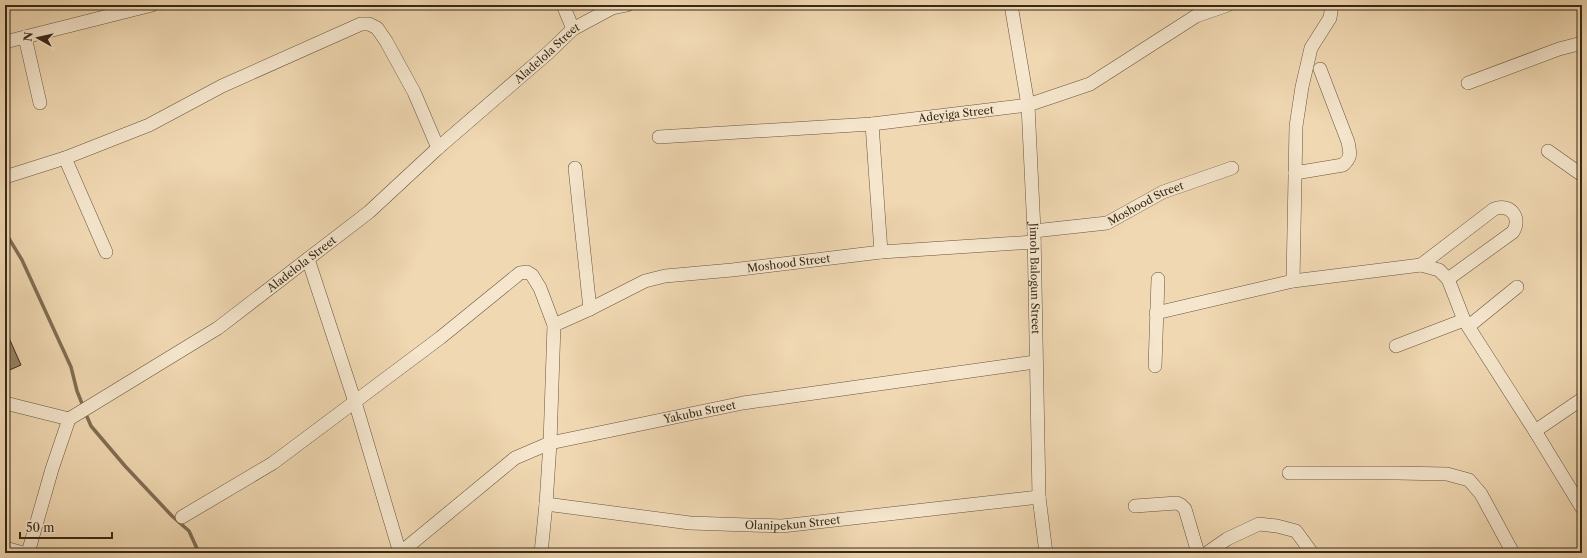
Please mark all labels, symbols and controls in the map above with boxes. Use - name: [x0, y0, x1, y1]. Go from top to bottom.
- north arrow: [18, 18, 58, 58]
- street label: Aladelola Street: [511, 20, 582, 87]
- text: N: [21, 30, 36, 42]
- street label: Adeyiga Street: [917, 102, 995, 125]
- street label: Moshood Street: [1105, 178, 1186, 228]
- street label: Jimoh Balogun Street: [1027, 220, 1043, 334]
- street label: Aladelola Street: [263, 233, 339, 295]
- street label: Moshood Street: [746, 251, 831, 275]
- street label: Yakubu Street: [661, 398, 737, 426]
- street label: Olanipekun Street: [745, 512, 841, 533]
- scale bar: [20, 514, 112, 540]
- text: 50 m: [26, 520, 55, 535]

